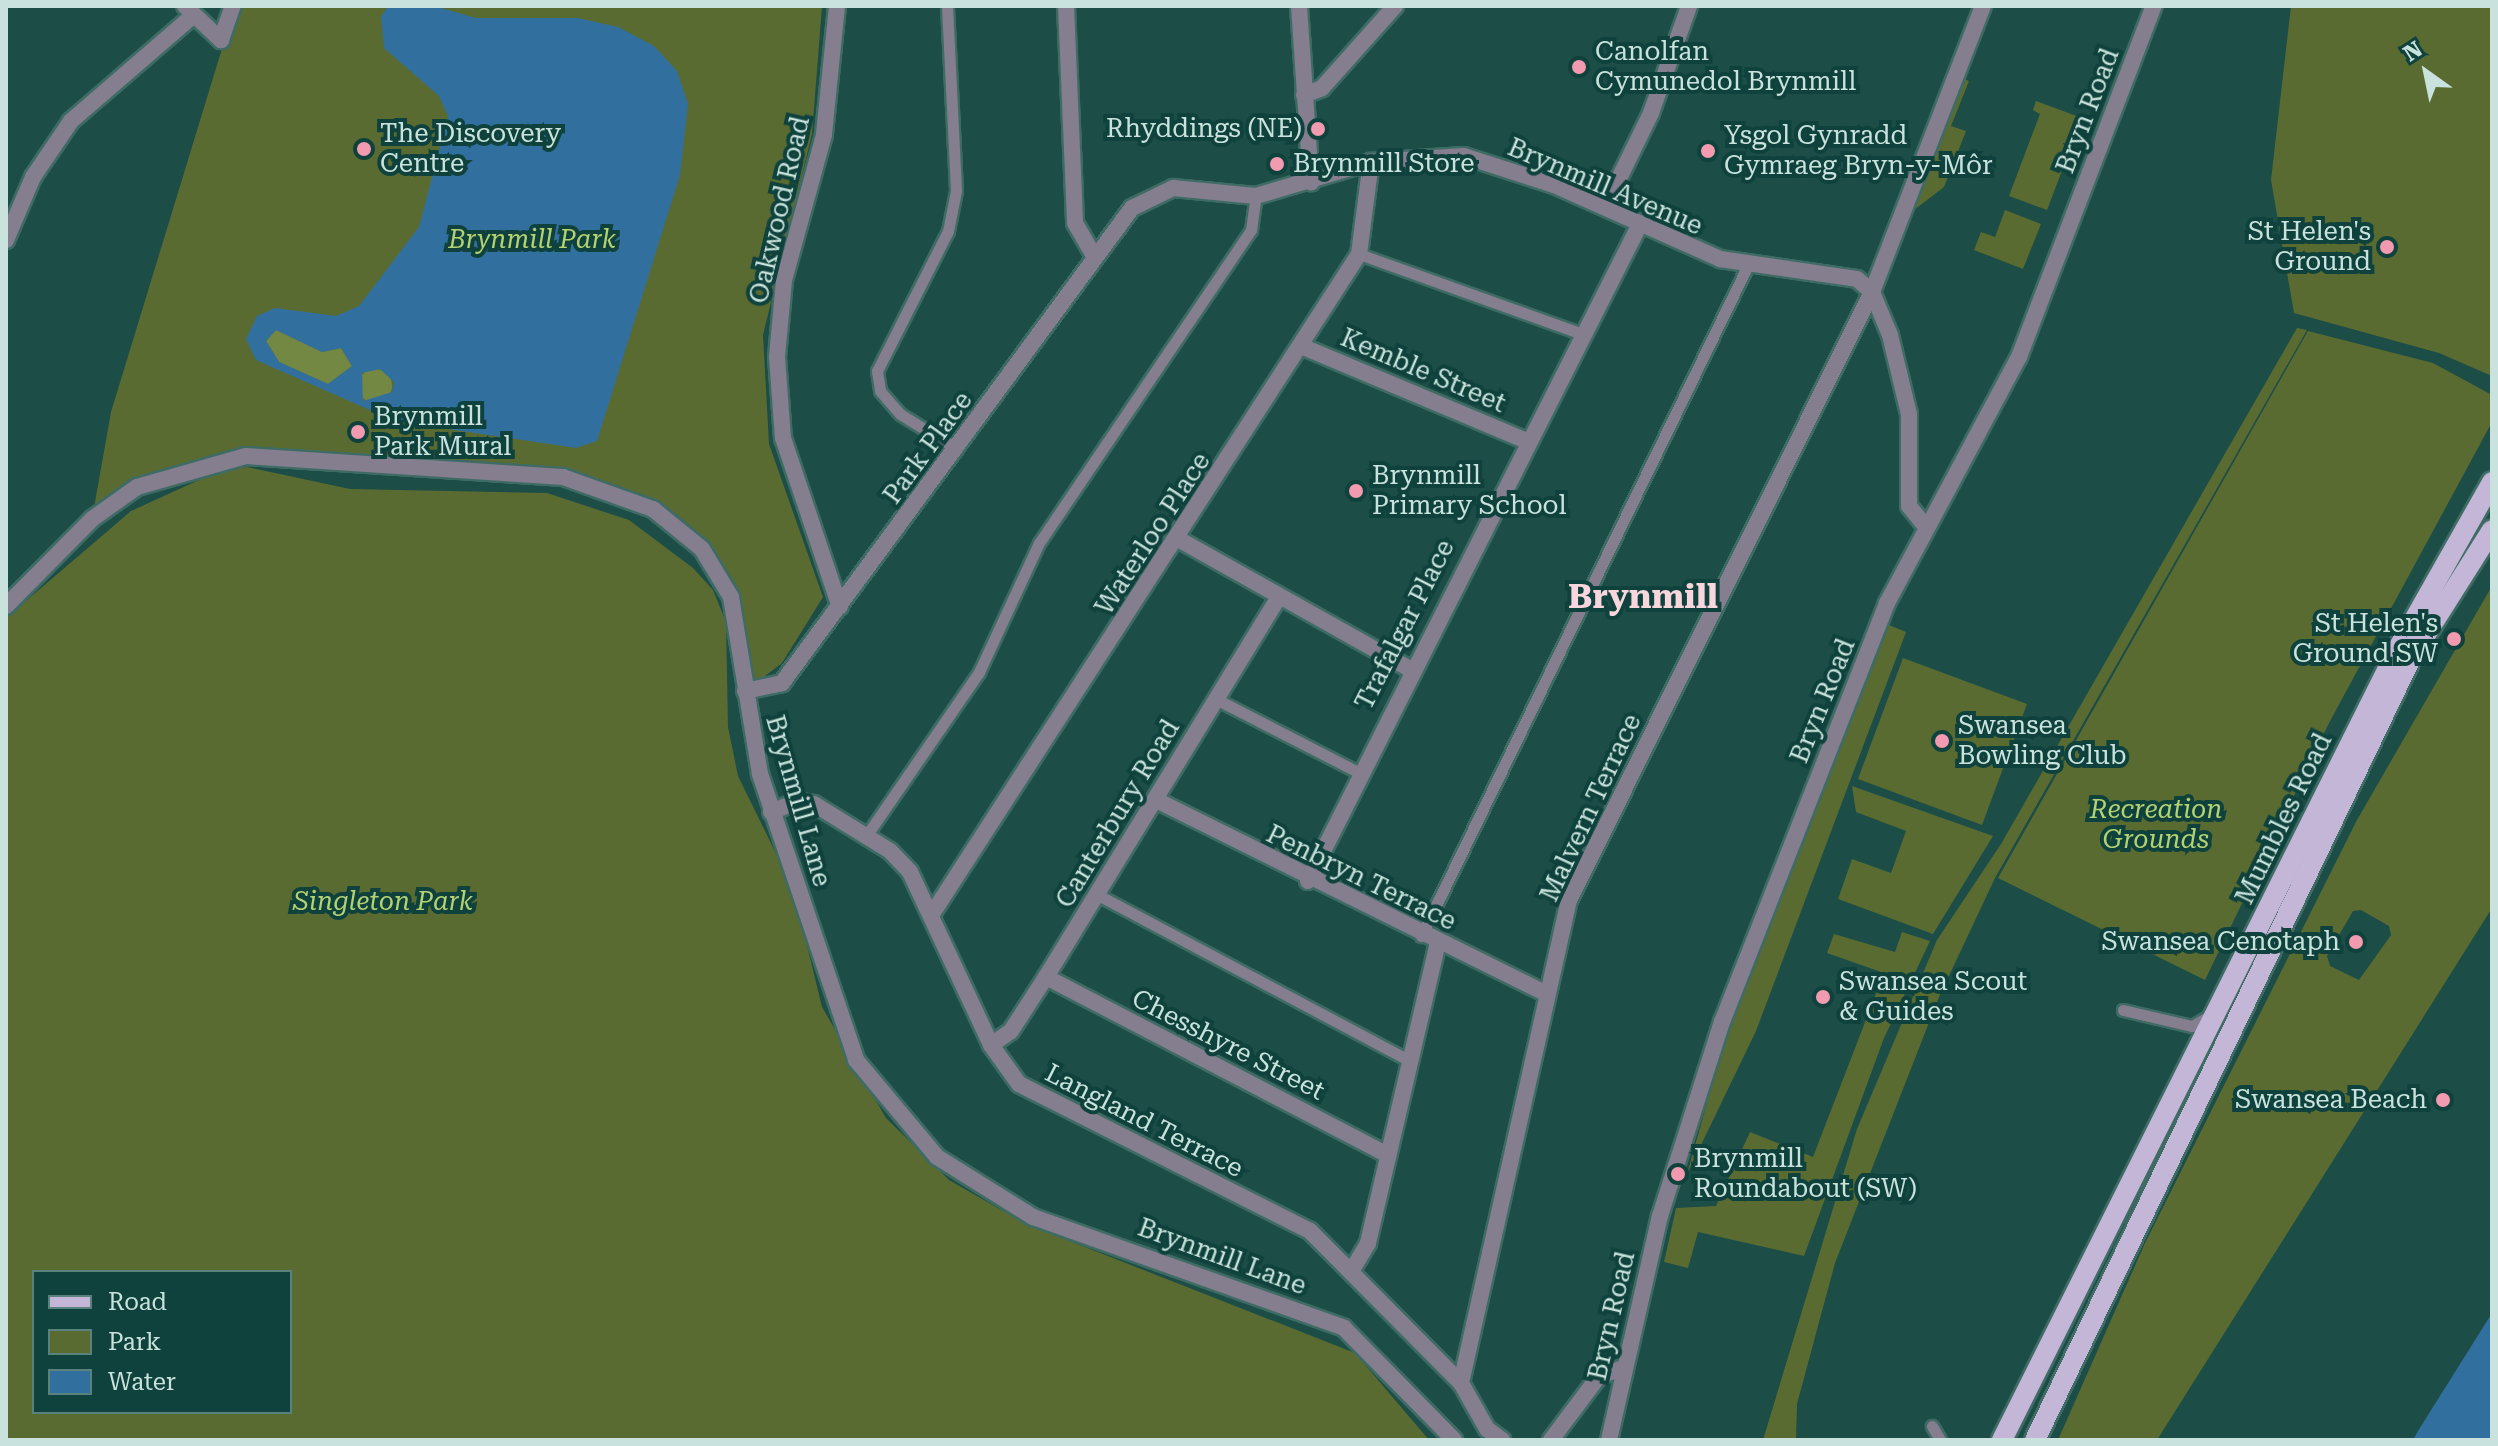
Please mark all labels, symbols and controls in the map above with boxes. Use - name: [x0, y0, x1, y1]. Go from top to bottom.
- north arrow: [2386, 32, 2466, 112]
- place label: Canolfan Cymunedol Brynmill: [1595, 36, 1856, 98]
- text: N: [2399, 36, 2427, 67]
- street label: Bryn Road: [2050, 44, 2126, 178]
- marker: Canolfan Cymunedol Brynmill: [1570, 58, 1588, 76]
- street label: Oakwood Road: [743, 113, 817, 307]
- place label: Rhyddings (NE): [1106, 113, 1302, 145]
- place label: The Discovery Centre: [380, 118, 561, 180]
- marker: Rhyddings (NE): [1309, 120, 1327, 138]
- place label: Ysgol Gynradd Gymraeg Bryn-y-Môr: [1724, 120, 1993, 182]
- street label: Brynmill Avenue: [1503, 132, 1707, 242]
- marker: The Discovery Centre: [355, 140, 373, 158]
- marker: Ysgol Gynradd Gymraeg Bryn-y-Môr: [1699, 142, 1717, 160]
- place label: Brynmill Store: [1293, 148, 1475, 180]
- marker: Brynmill Store: [1268, 155, 1286, 173]
- place label: St Helen's Ground: [2248, 216, 2371, 278]
- park label: Brynmill Park: [448, 224, 616, 256]
- marker: St Helen's Ground: [2378, 238, 2396, 256]
- street label: Kemble Street: [1336, 322, 1510, 420]
- street label: Park Place: [877, 386, 979, 510]
- place label: Brynmill Park Mural: [374, 401, 511, 462]
- marker: Brynmill Park Mural: [349, 423, 367, 441]
- street label: Waterloo Place: [1089, 447, 1217, 621]
- place label: Brynmill Primary School: [1372, 460, 1567, 522]
- marker: Brynmill Primary School: [1347, 482, 1365, 500]
- street label: Trafalgar Place: [1349, 535, 1461, 715]
- district label: Brynmill: [1568, 577, 1718, 617]
- place label: St Helen's Ground SW: [2293, 608, 2438, 670]
- marker: St Helen's Ground SW: [2445, 630, 2463, 648]
- street label: Bryn Road: [1784, 634, 1862, 768]
- street label: Malvern Terrace: [1534, 709, 1648, 907]
- place label: Swansea Bowling Club: [1958, 710, 2127, 772]
- street label: Brynmill Lane: [759, 712, 837, 890]
- street label: Canterbury Road: [1050, 714, 1186, 914]
- street label: Mumbles Road: [2229, 729, 2339, 909]
- marker: Swansea Bowling Club: [1933, 732, 1951, 750]
- park label: Recreation Grounds: [2090, 794, 2222, 856]
- street label: Penbryn Terrace: [1261, 819, 1461, 937]
- park label: Singleton Park: [293, 886, 473, 918]
- place label: Swansea Cenotaph: [2102, 926, 2340, 958]
- marker: Swansea Cenotaph: [2347, 933, 2365, 951]
- place label: Swansea Scout & Guides: [1839, 966, 2027, 1028]
- street label: Chesshyre Street: [1126, 983, 1330, 1107]
- marker: Swansea Scout & Guides: [1814, 988, 1832, 1006]
- street label: Langland Terrace: [1040, 1058, 1248, 1184]
- place label: Swansea Beach: [2235, 1084, 2427, 1116]
- marker: Swansea Beach: [2434, 1091, 2452, 1109]
- place label: Brynmill Roundabout (SW): [1694, 1143, 1917, 1204]
- marker: Brynmill Roundabout (SW): [1669, 1165, 1687, 1183]
- street label: Brynmill Lane: [1134, 1212, 1310, 1302]
- street label: Bryn Road: [1582, 1249, 1642, 1383]
- legend: [32, 1270, 292, 1414]
- text: Road: [108, 1288, 167, 1316]
- text: Park: [108, 1328, 161, 1356]
- text: Water: [108, 1368, 176, 1396]

